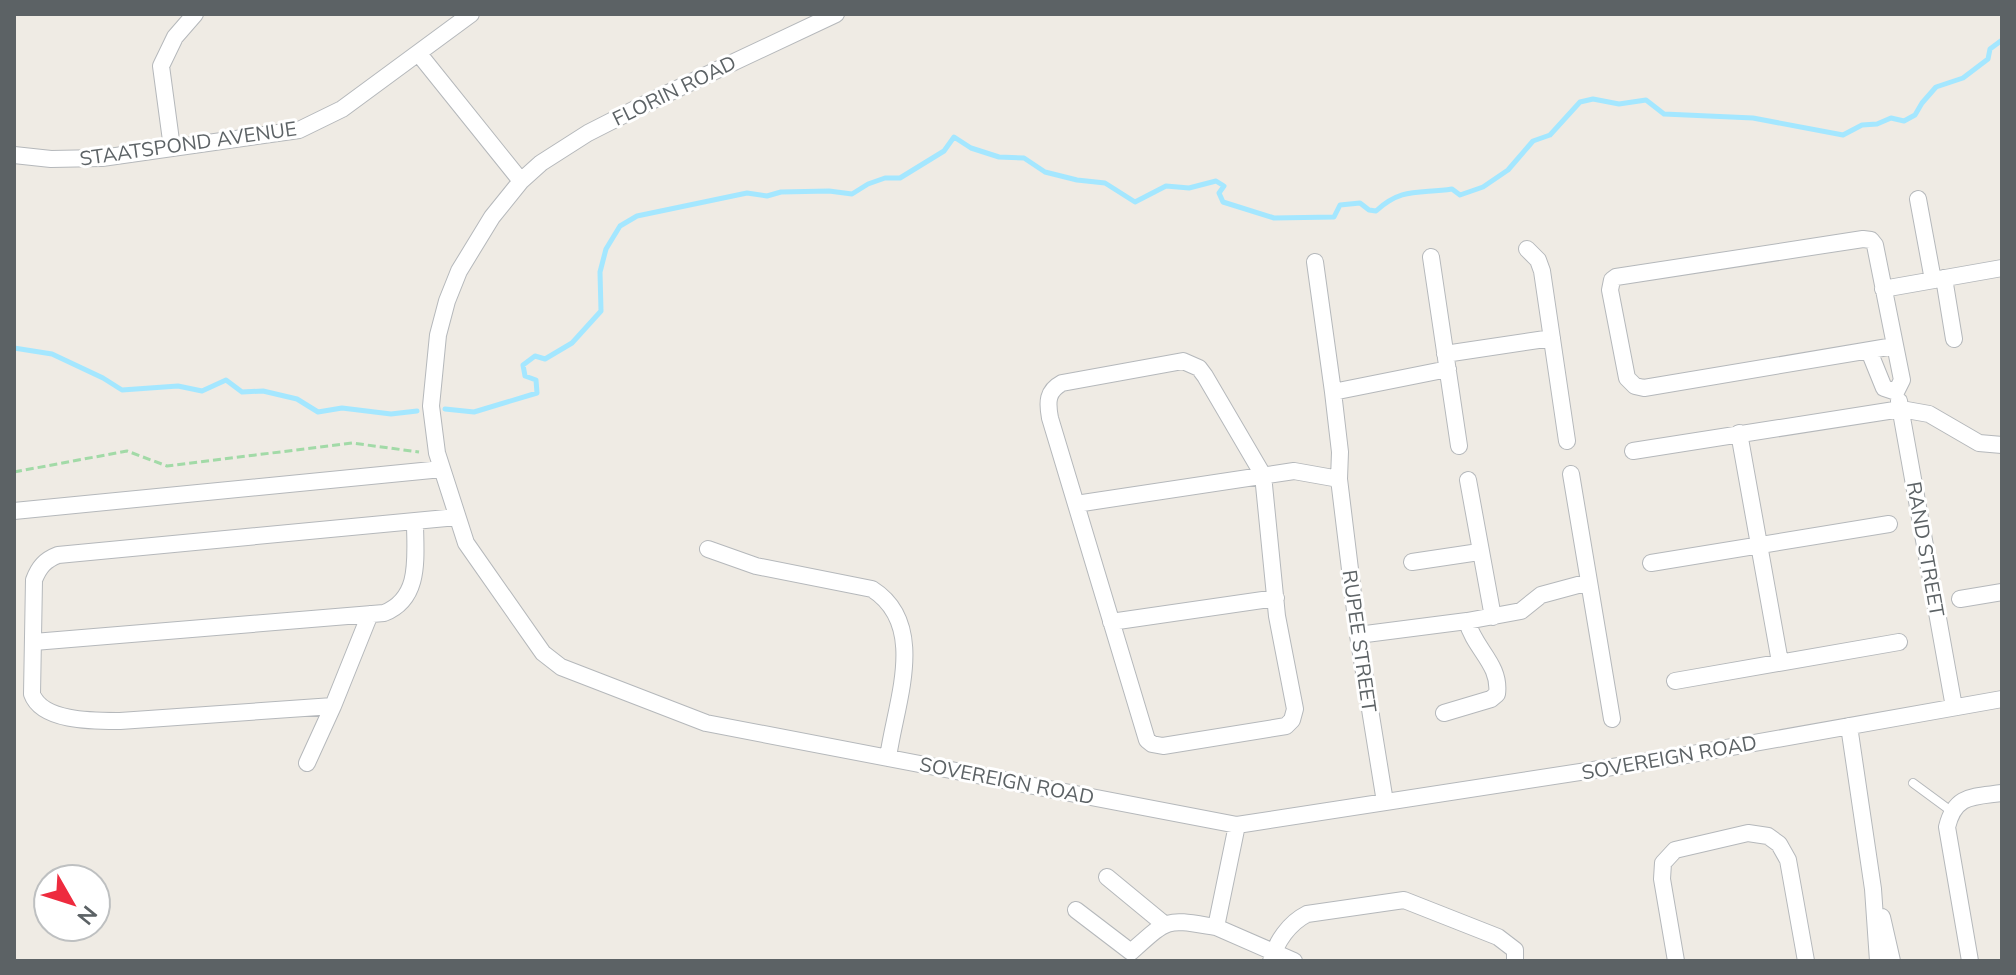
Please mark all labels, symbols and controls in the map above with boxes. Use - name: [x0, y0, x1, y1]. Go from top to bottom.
- street label: FLORIN ROAD: [608, 49, 740, 131]
- street label: STAATSPOND AVENUE: [78, 115, 298, 171]
- street label: RAND STREET: [1902, 479, 1950, 619]
- street label: RUPEE STREET: [1338, 568, 1382, 714]
- street label: SOVEREIGN ROAD: [1579, 729, 1759, 785]
- street label: SOVEREIGN ROAD: [918, 751, 1096, 809]
- north arrow: [32, 863, 112, 943]
- text: N: [71, 900, 104, 931]

